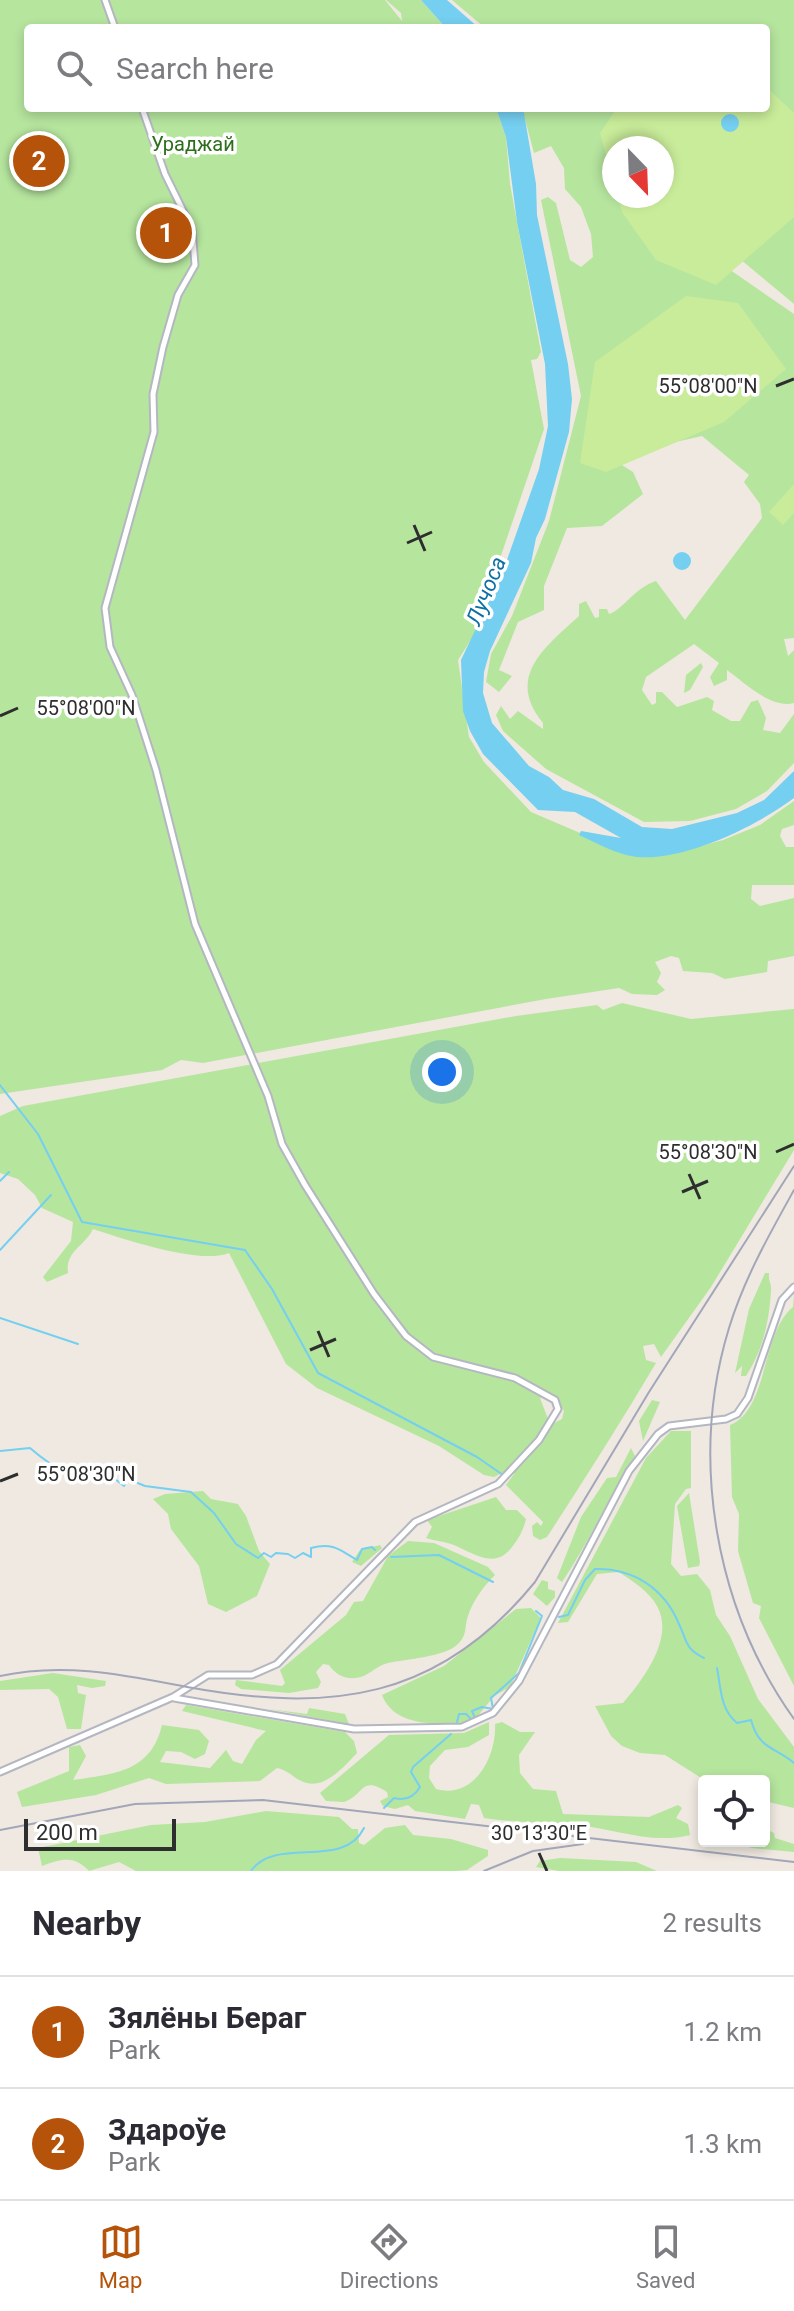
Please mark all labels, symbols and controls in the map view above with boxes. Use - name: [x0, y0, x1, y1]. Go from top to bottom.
- search box: [24, 24, 770, 112]
- icon: search: [52, 46, 96, 90]
- text: Search here: [116, 51, 274, 86]
- pin: 2: [13, 131, 65, 191]
- park label: Ураджай: [151, 132, 235, 156]
- north arrow: [602, 136, 674, 208]
- pin: 1: [140, 203, 192, 263]
- text: 55°08'00"N: [658, 374, 758, 398]
- water label: Лучоса: [461, 553, 511, 630]
- text: 55°08'00"N: [36, 696, 136, 720]
- your location: [422, 1052, 462, 1092]
- text: 55°08'30"N: [658, 1140, 758, 1164]
- text: 55°08'30"N: [36, 1462, 136, 1486]
- map controls: [698, 1775, 770, 1847]
- button: locate: [698, 1775, 770, 1847]
- scale bar: [24, 1815, 176, 1851]
- text: 200 m: [36, 1820, 98, 1845]
- text: 30°13'30"E: [491, 1821, 587, 1845]
- text: Nearby: [32, 1903, 141, 1943]
- text: 2 results: [663, 1908, 762, 1938]
- text: Зялёны Бераг: [108, 2000, 306, 2035]
- text: 1: [51, 2017, 65, 2047]
- text: 1.2 km: [683, 2017, 762, 2047]
- text: Park: [108, 2035, 160, 2065]
- text: Здароўе: [108, 2112, 226, 2147]
- text: 2: [51, 2129, 65, 2159]
- text: 1.3 km: [683, 2129, 762, 2159]
- text: Park: [108, 2147, 160, 2177]
- tab: Map: [99, 2220, 143, 2293]
- tab: Directions: [340, 2220, 439, 2293]
- tab: Saved: [636, 2220, 695, 2293]

